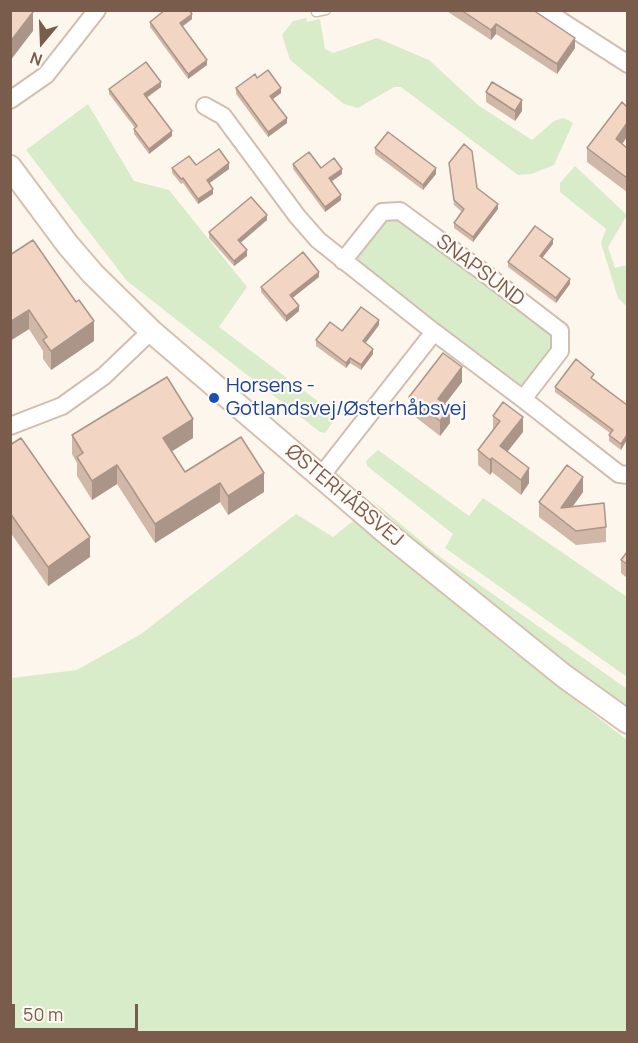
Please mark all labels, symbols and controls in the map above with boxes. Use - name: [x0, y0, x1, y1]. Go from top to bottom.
- north arrow: [12, 12, 72, 72]
- text: N: [27, 47, 45, 71]
- street label: SNAPSUND: [431, 230, 529, 312]
- place label: Horsens - Gotlandsvej/Østerhåbsvej: [226, 374, 466, 421]
- marker: Horsens - Gotlandsvej/Østerhåbsvej: [207, 391, 221, 405]
- street label: ØSTERHÅBSVEJ: [280, 440, 408, 552]
- scale bar: [15, 992, 141, 1030]
- text: 50 m: [23, 1002, 63, 1026]

